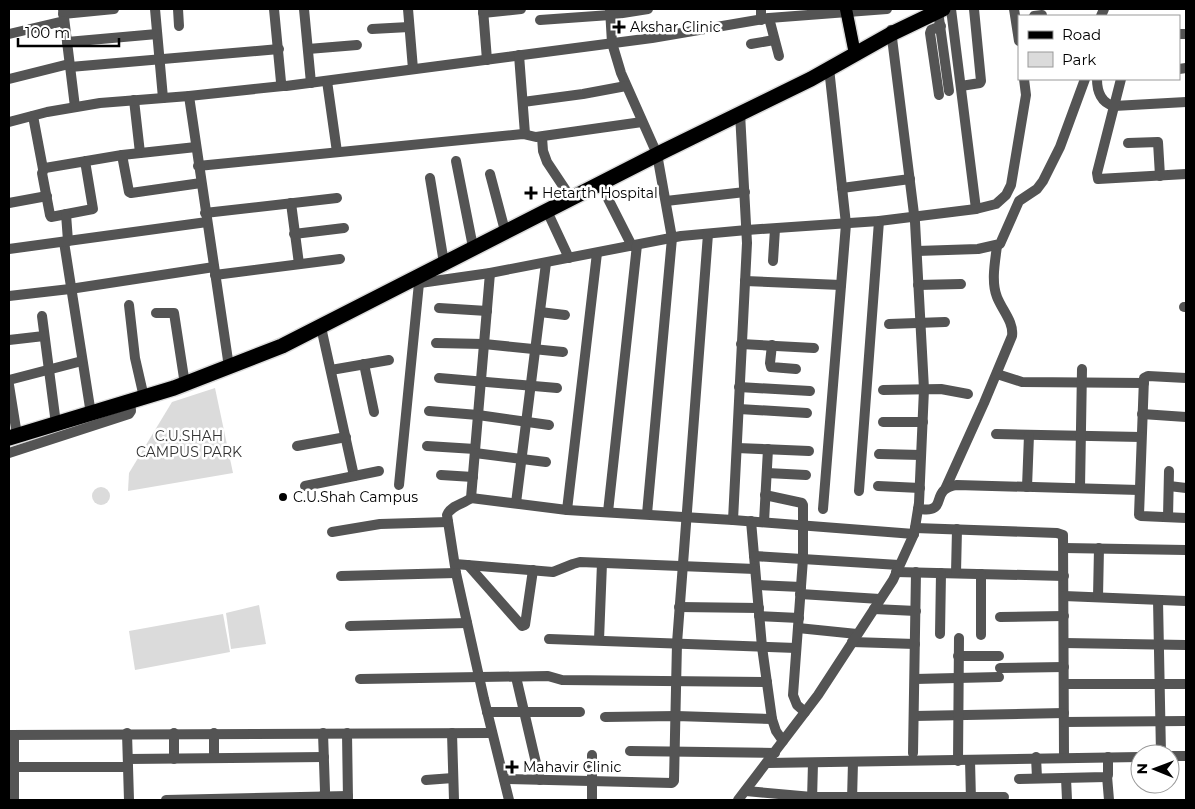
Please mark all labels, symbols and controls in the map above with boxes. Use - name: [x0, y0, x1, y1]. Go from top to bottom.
- scale bar: [18, 15, 119, 47]
- legend: [1018, 15, 1180, 80]
- place label: Akshar Clinic: [630, 18, 721, 36]
- marker: Akshar Clinic: [612, 20, 626, 34]
- text: 100 m: [25, 23, 70, 42]
- text: Road: [1062, 25, 1101, 44]
- text: Park: [1062, 50, 1096, 69]
- place label: Hetarth Hospital: [542, 184, 658, 202]
- marker: Hetarth Hospital: [524, 186, 538, 200]
- park label: C.U.SHAH CAMPUS PARK: [136, 427, 242, 461]
- place label: C.U.Shah Campus: [293, 488, 418, 506]
- marker: C.U.Shah Campus: [277, 491, 289, 503]
- north arrow: [1130, 744, 1180, 794]
- place label: Mahavir Clinic: [523, 758, 622, 776]
- marker: Mahavir Clinic: [505, 760, 519, 774]
- text: N: [1133, 763, 1151, 775]

